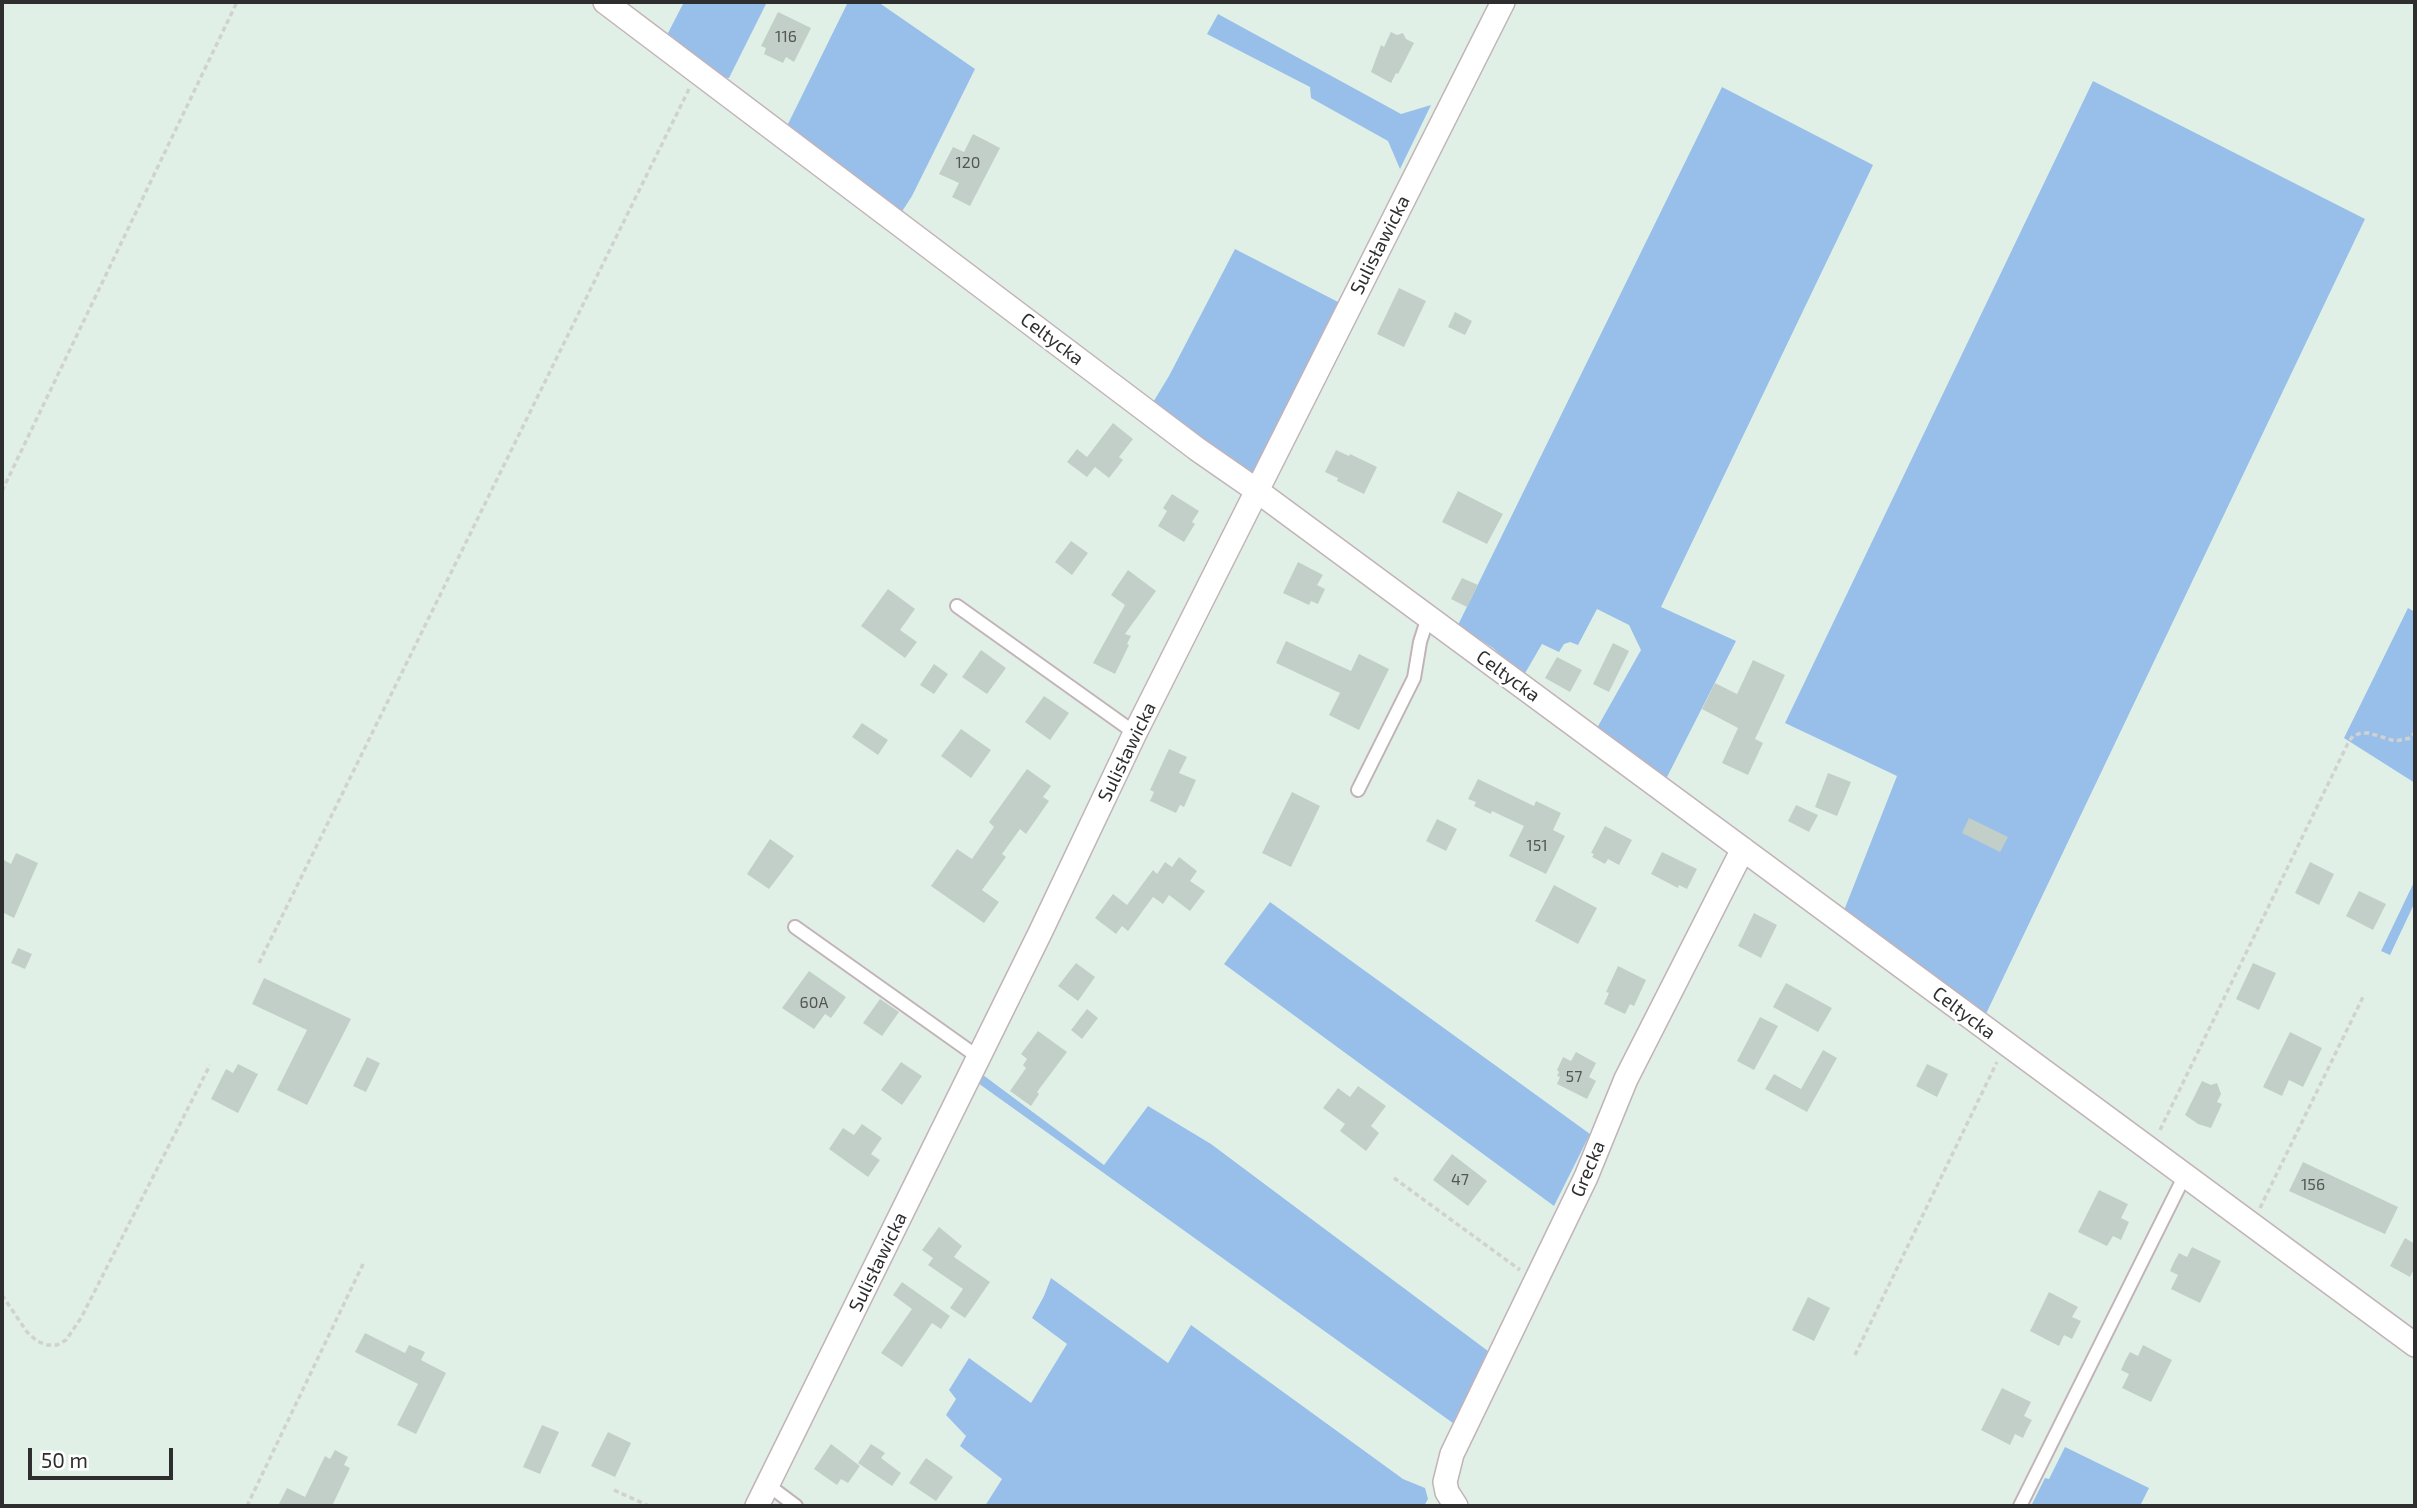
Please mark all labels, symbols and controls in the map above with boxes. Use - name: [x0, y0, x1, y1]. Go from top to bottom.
- house number: 116: [775, 27, 797, 47]
- house number: 120: [955, 153, 981, 173]
- street label: Sulisławicka: [1345, 192, 1415, 298]
- street label: Celtycka: [1016, 308, 1088, 370]
- street label: Celtycka: [1472, 645, 1544, 707]
- street label: Sulisławicka: [1093, 699, 1161, 805]
- house number: 151: [1526, 836, 1548, 856]
- street label: Celtycka: [1928, 982, 2000, 1044]
- house number: 60A: [800, 993, 828, 1013]
- house number: 57: [1566, 1067, 1582, 1087]
- street label: Grecka: [1566, 1137, 1610, 1201]
- house number: 47: [1451, 1170, 1469, 1190]
- house number: 156: [2301, 1175, 2325, 1195]
- street label: Sulisławicka: [844, 1209, 912, 1315]
- scale bar: [32, 1434, 177, 1478]
- text: 50 m: [41, 1447, 88, 1472]

